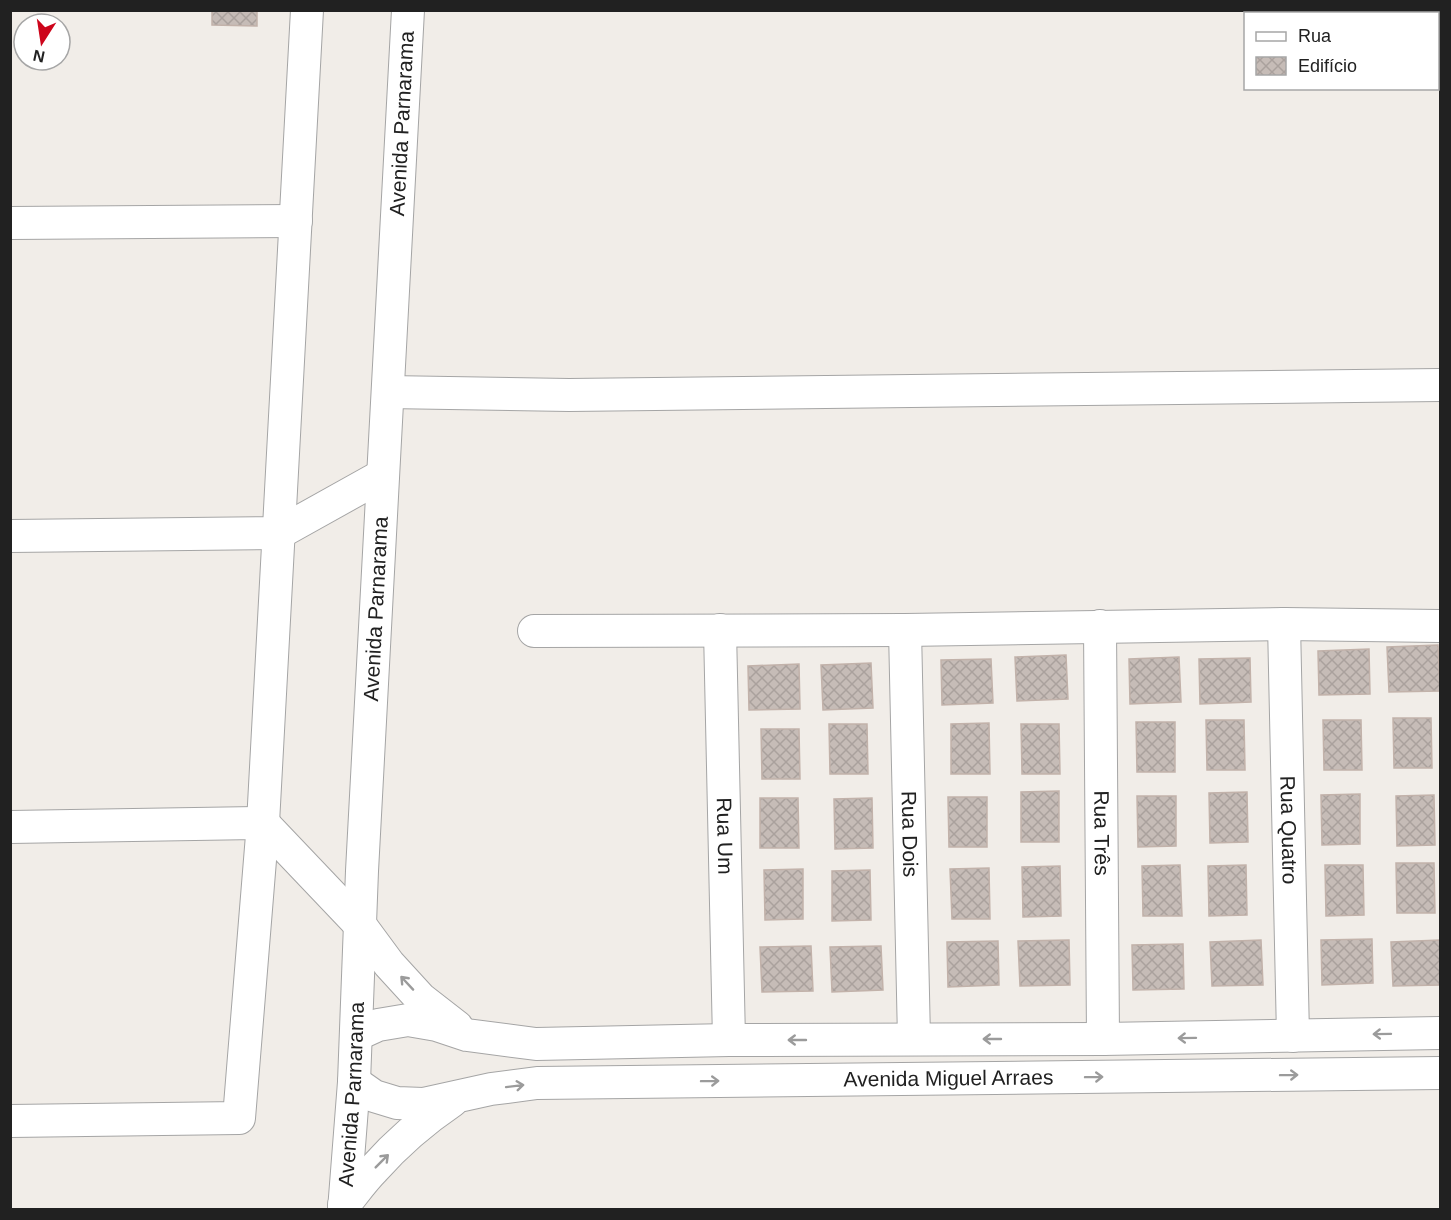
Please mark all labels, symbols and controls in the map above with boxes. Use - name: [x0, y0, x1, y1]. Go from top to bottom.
- north arrow: [12, 12, 72, 72]
- legend: [1244, 12, 1439, 90]
- text: Rua: [1298, 26, 1332, 46]
- street label: Avenida Parnarama: [385, 30, 418, 217]
- text: N: [32, 47, 46, 66]
- text: Edifício: [1298, 56, 1357, 76]
- street label: Avenida Parnarama: [359, 515, 392, 702]
- street label: Rua Quatro: [1276, 775, 1302, 884]
- street label: Rua Dois: [898, 790, 922, 877]
- street label: Rua Três: [1090, 790, 1114, 876]
- street label: Rua Um: [713, 797, 737, 875]
- one-way arrow: [399, 976, 414, 991]
- street label: Avenida Parnarama: [334, 1001, 368, 1188]
- one-way arrow: [1373, 1028, 1393, 1040]
- one-way arrow: [1178, 1032, 1198, 1044]
- one-way arrow: [983, 1033, 1003, 1045]
- one-way arrow: [788, 1034, 808, 1046]
- street label: Avenida Miguel Arraes: [843, 1065, 1054, 1091]
- one-way arrow: [1279, 1069, 1299, 1081]
- one-way arrow: [1084, 1071, 1104, 1083]
- one-way arrow: [700, 1075, 720, 1087]
- one-way arrow: [505, 1080, 525, 1091]
- one-way arrow: [374, 1153, 389, 1168]

